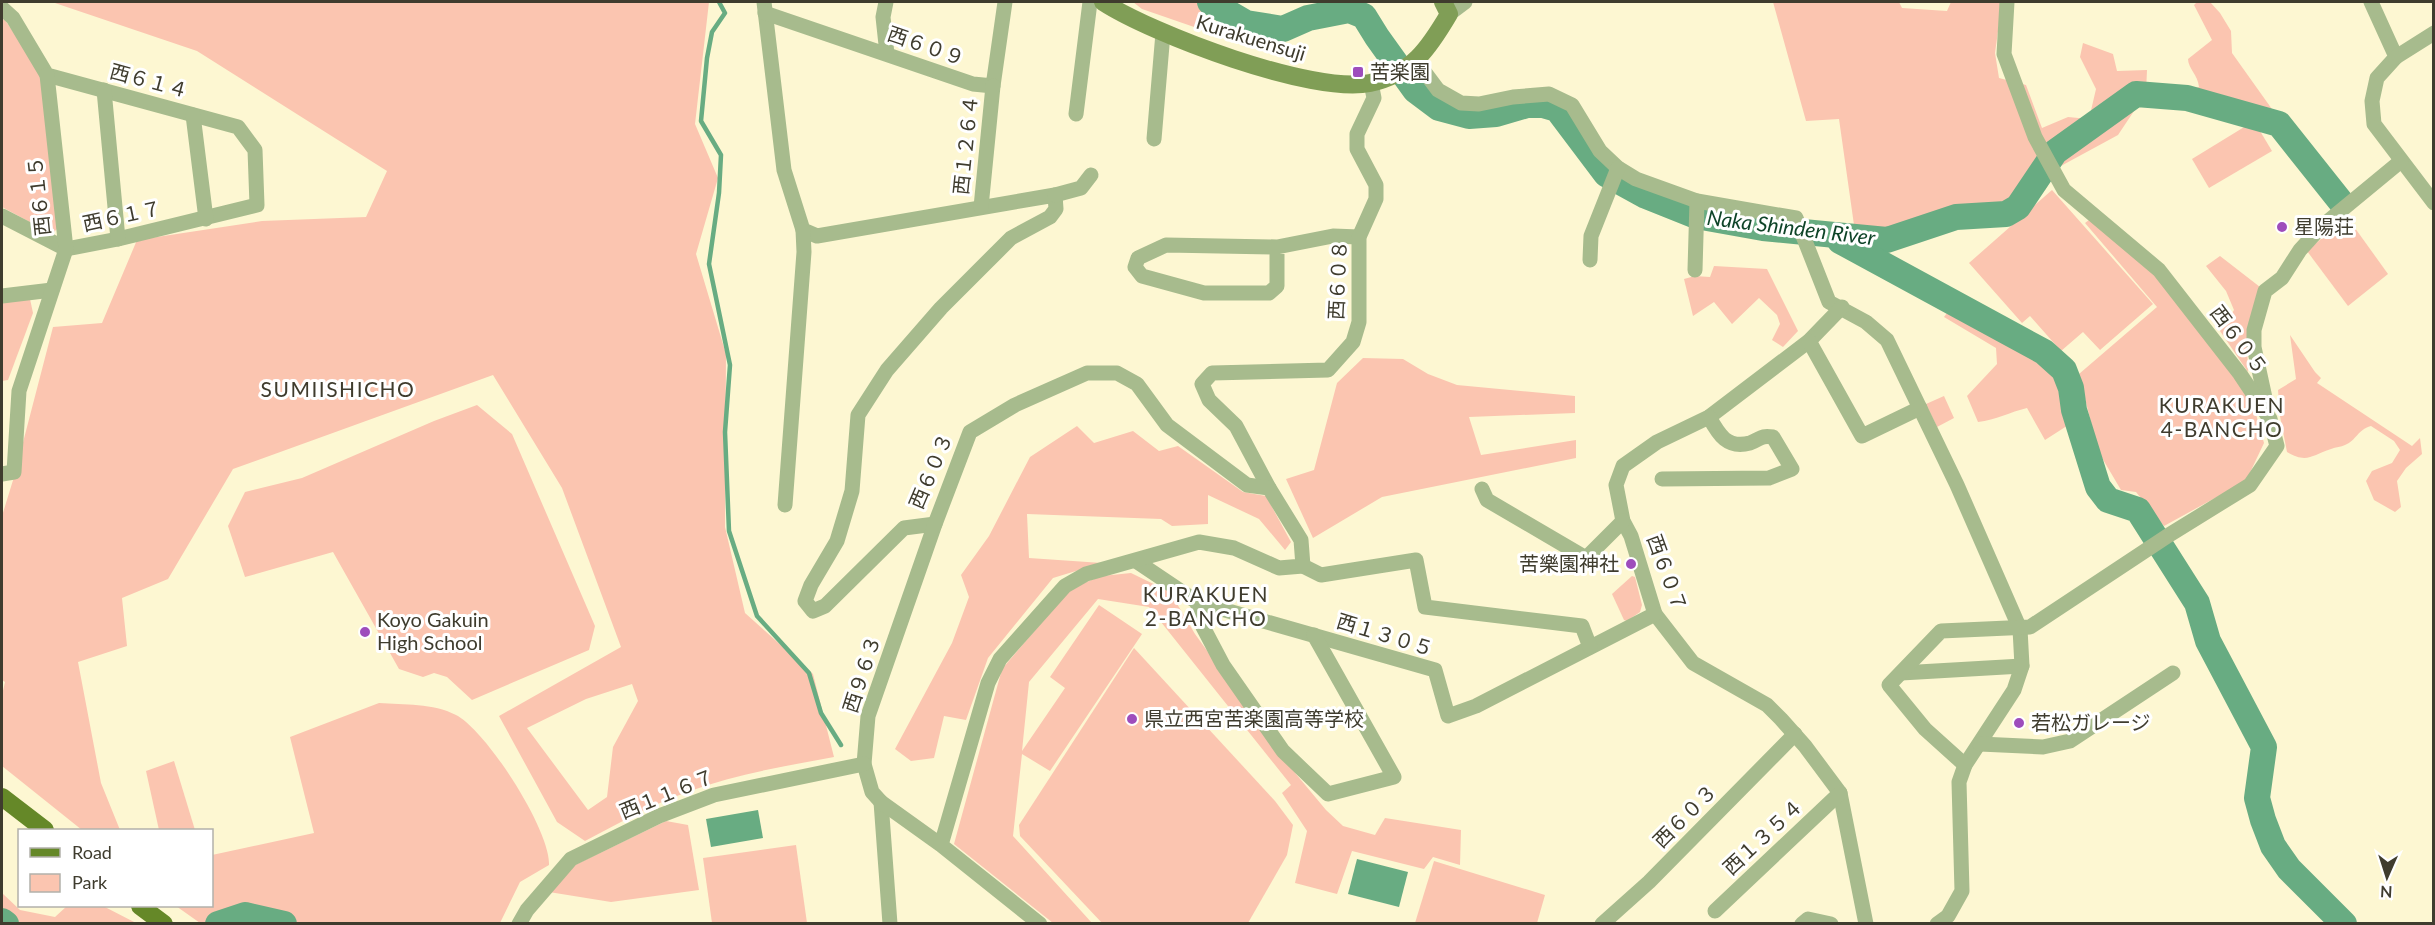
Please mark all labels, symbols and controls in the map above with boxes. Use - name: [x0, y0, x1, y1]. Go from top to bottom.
- street label: Kurakuensuji: [1194, 9, 1309, 65]
- street label: 西６０９: [885, 21, 968, 69]
- street label: 西６１４: [108, 58, 191, 102]
- place label: 苦楽園: [1370, 59, 1430, 83]
- marker: 苦楽園: [1351, 65, 1365, 79]
- street label: 西１２６４: [948, 94, 982, 196]
- street label: 西６１５: [22, 155, 54, 237]
- street label: 西６１７: [80, 195, 163, 235]
- water label: Naka Shinden River: [1706, 204, 1877, 249]
- place label: 星陽荘: [2294, 214, 2354, 238]
- marker: 星陽荘: [2275, 220, 2289, 234]
- street label: 西６０８: [1323, 239, 1351, 321]
- street label: 西６０５: [2206, 300, 2273, 379]
- district label: SUMIISHICHO: [261, 376, 415, 401]
- district label: KURAKUEN 4-BANCHO: [2159, 392, 2285, 441]
- street label: 西６０３: [903, 429, 957, 512]
- street label: 西６０７: [1643, 531, 1693, 614]
- place label: 苦樂園神社: [1519, 551, 1619, 575]
- marker: 苦樂園神社: [1624, 557, 1638, 571]
- district label: KURAKUEN 2-BANCHO: [1143, 581, 1269, 630]
- place label: Koyo Gakuin High School: [377, 607, 489, 654]
- street label: 西１３０５: [1334, 608, 1437, 660]
- marker: Koyo Gakuin High School: [358, 625, 372, 639]
- street label: 西９６３: [837, 632, 885, 715]
- place label: 県立西宮苦楽園高等学校: [1144, 706, 1364, 730]
- place label: 若松ガレージ: [2031, 710, 2151, 734]
- marker: 県立西宮苦楽園高等学校: [1125, 712, 1139, 726]
- marker: 若松ガレージ: [2012, 716, 2026, 730]
- street label: 西１１６７: [616, 763, 717, 823]
- street label: 西６０３: [1648, 779, 1721, 852]
- street label: 西１３５４: [1718, 793, 1807, 879]
- legend: [18, 829, 213, 907]
- text: Road: [72, 841, 112, 863]
- north arrow: [2357, 847, 2417, 907]
- text: Park: [72, 871, 108, 893]
- text: N: [2380, 883, 2393, 902]

